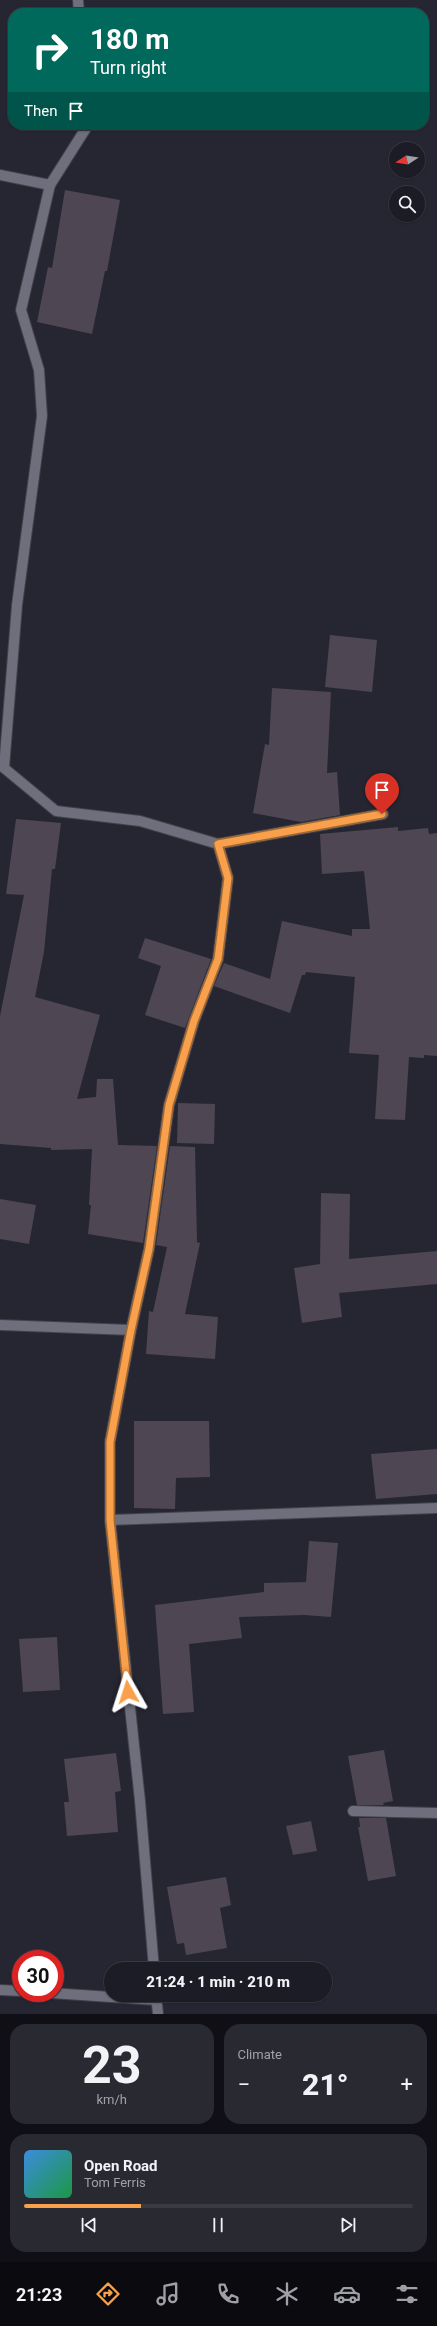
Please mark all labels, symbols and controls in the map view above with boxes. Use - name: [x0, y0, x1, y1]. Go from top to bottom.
- text: 180 m: [90, 23, 169, 56]
- icon: right: [24, 24, 76, 76]
- text: Turn right: [90, 57, 167, 78]
- icon: arrive: [65, 100, 87, 122]
- text: Then: [24, 102, 57, 120]
- north arrow: [389, 142, 425, 178]
- map controls: [389, 142, 425, 222]
- button: search: [389, 186, 425, 222]
- pin: [365, 773, 399, 814]
- icon: arrive: [371, 779, 393, 801]
- position arrow: [107, 1671, 149, 1713]
- speed limit sign: 30: [12, 1950, 64, 2002]
- text: 21:24 · 1 min · 210 m: [146, 1973, 290, 1991]
- text: 23: [82, 2035, 142, 2096]
- text: Climate: [238, 2047, 282, 2062]
- text: 21°: [302, 2067, 349, 2102]
- text: −: [238, 2072, 250, 2097]
- text: +: [401, 2072, 413, 2097]
- text: km/h: [96, 2092, 127, 2107]
- text: Open Road: [84, 2157, 158, 2175]
- text: Tom Ferris: [84, 2175, 146, 2190]
- icon: previous: [78, 2214, 100, 2236]
- icon: pause: [207, 2214, 229, 2236]
- icon: next: [337, 2214, 359, 2236]
- icon: directions: [94, 2280, 122, 2308]
- icon: music: [154, 2280, 182, 2308]
- icon: phone: [214, 2280, 242, 2308]
- icon: climate: [273, 2280, 301, 2308]
- icon: car: [333, 2280, 361, 2308]
- icon: filters: [393, 2280, 421, 2308]
- text: 21:23: [16, 2284, 62, 2305]

